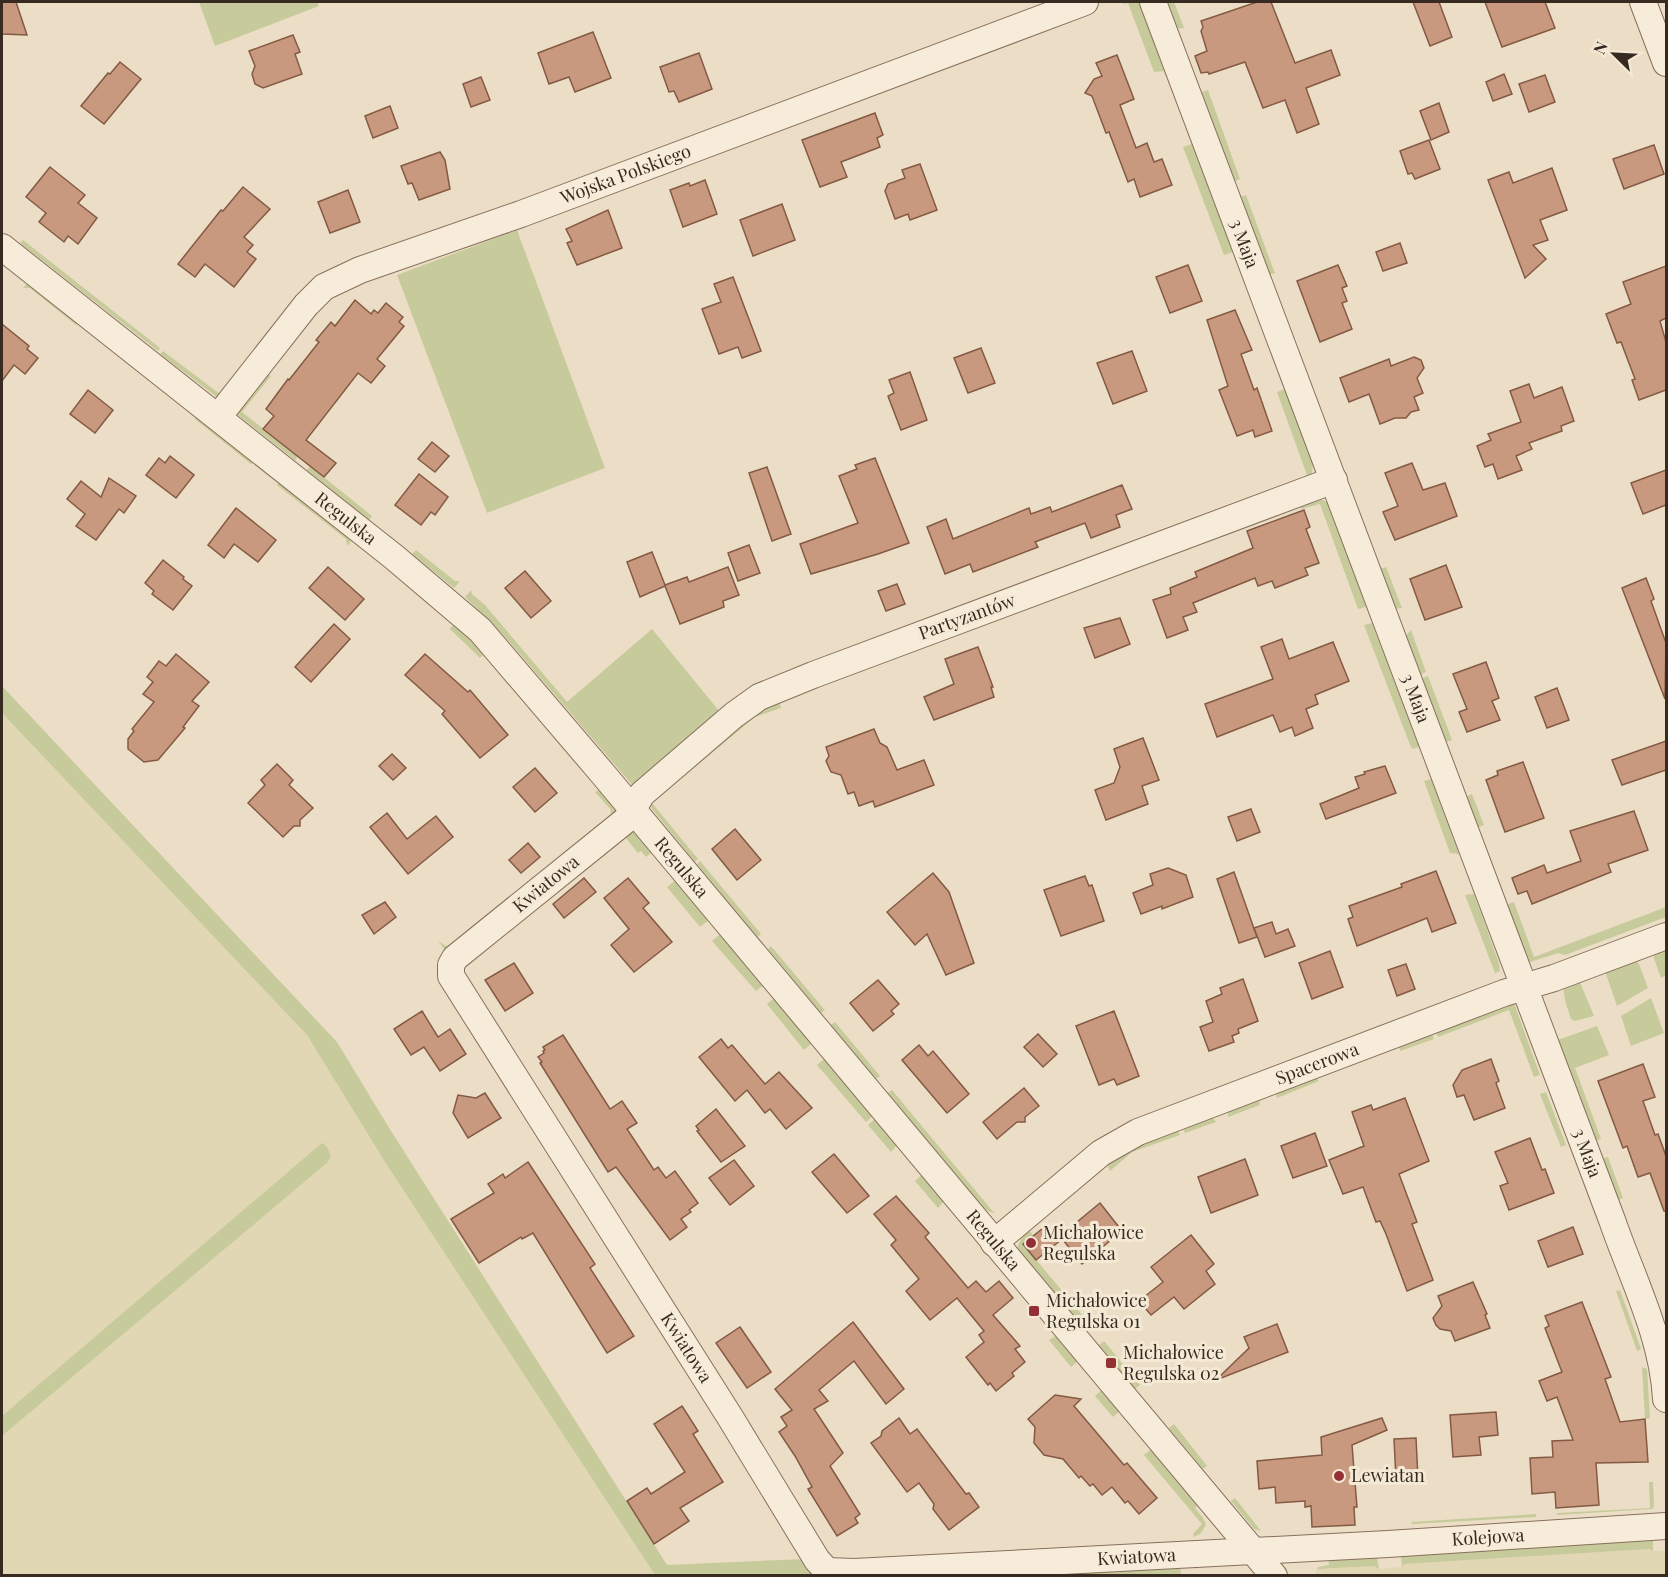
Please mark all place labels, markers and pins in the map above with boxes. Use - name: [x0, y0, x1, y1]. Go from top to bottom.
- place label: Michałowice Regulska: [1043, 1220, 1144, 1265]
- marker: Michałowice Regulska: [1024, 1236, 1038, 1250]
- place label: Michałowice Regulska 01: [1046, 1288, 1147, 1333]
- marker: Michałowice Regulska 01: [1027, 1304, 1041, 1318]
- place label: Michałowice Regulska 02: [1123, 1340, 1224, 1385]
- marker: Michałowice Regulska 02: [1104, 1356, 1118, 1370]
- place label: Lewiatan: [1351, 1463, 1425, 1487]
- marker: Lewiatan: [1332, 1469, 1346, 1483]

